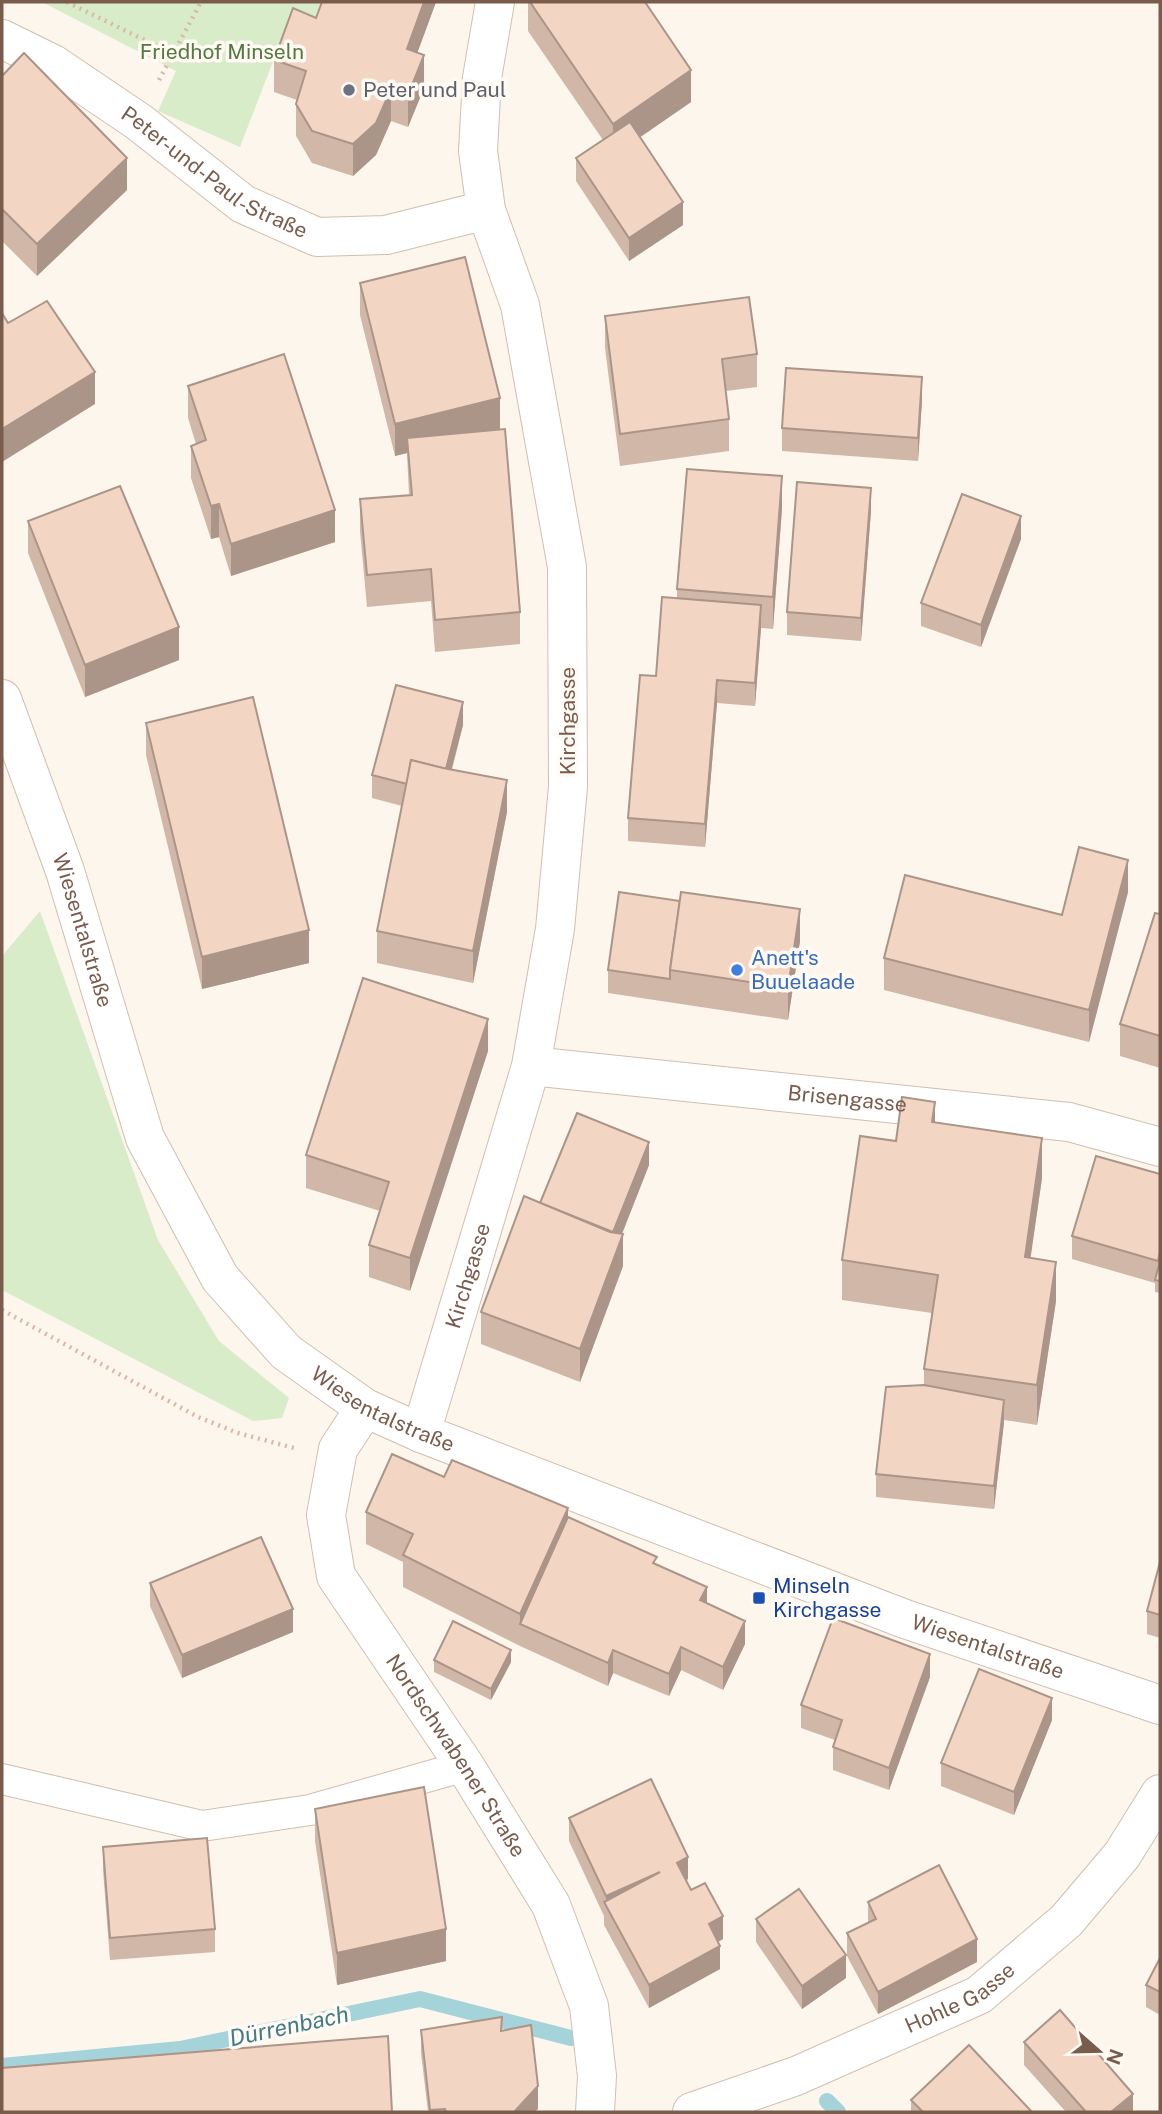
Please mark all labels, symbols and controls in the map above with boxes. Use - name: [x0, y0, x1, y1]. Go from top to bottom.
- park label: Friedhof Minseln: [140, 39, 304, 64]
- place label: Peter und Paul: [363, 77, 506, 102]
- marker: Peter und Paul: [341, 82, 357, 98]
- street label: Peter-und-Paul-Straße: [117, 101, 312, 243]
- street label: Kirchgasse: [555, 667, 580, 775]
- street label: Wiesentalstraße: [48, 850, 118, 1010]
- place label: Anett's Buuelaade: [751, 945, 855, 994]
- marker: Anett's Buuelaade: [729, 962, 745, 978]
- street label: Brisengasse: [787, 1080, 908, 1117]
- street label: Kirchgasse: [440, 1220, 495, 1331]
- street label: Wiesentalstraße: [306, 1361, 458, 1457]
- place label: Minseln Kirchgasse: [773, 1573, 881, 1622]
- marker: Minseln Kirchgasse: [751, 1590, 767, 1606]
- street label: Wiesentalstraße: [909, 1609, 1068, 1684]
- street label: Nordschwabener Straße: [381, 1649, 531, 1861]
- street label: Hohle Gasse: [901, 1957, 1020, 2038]
- water label: Dürrenbach: [227, 2000, 351, 2051]
- north arrow: [1064, 2016, 1134, 2086]
- text: N: [1102, 2046, 1128, 2068]

